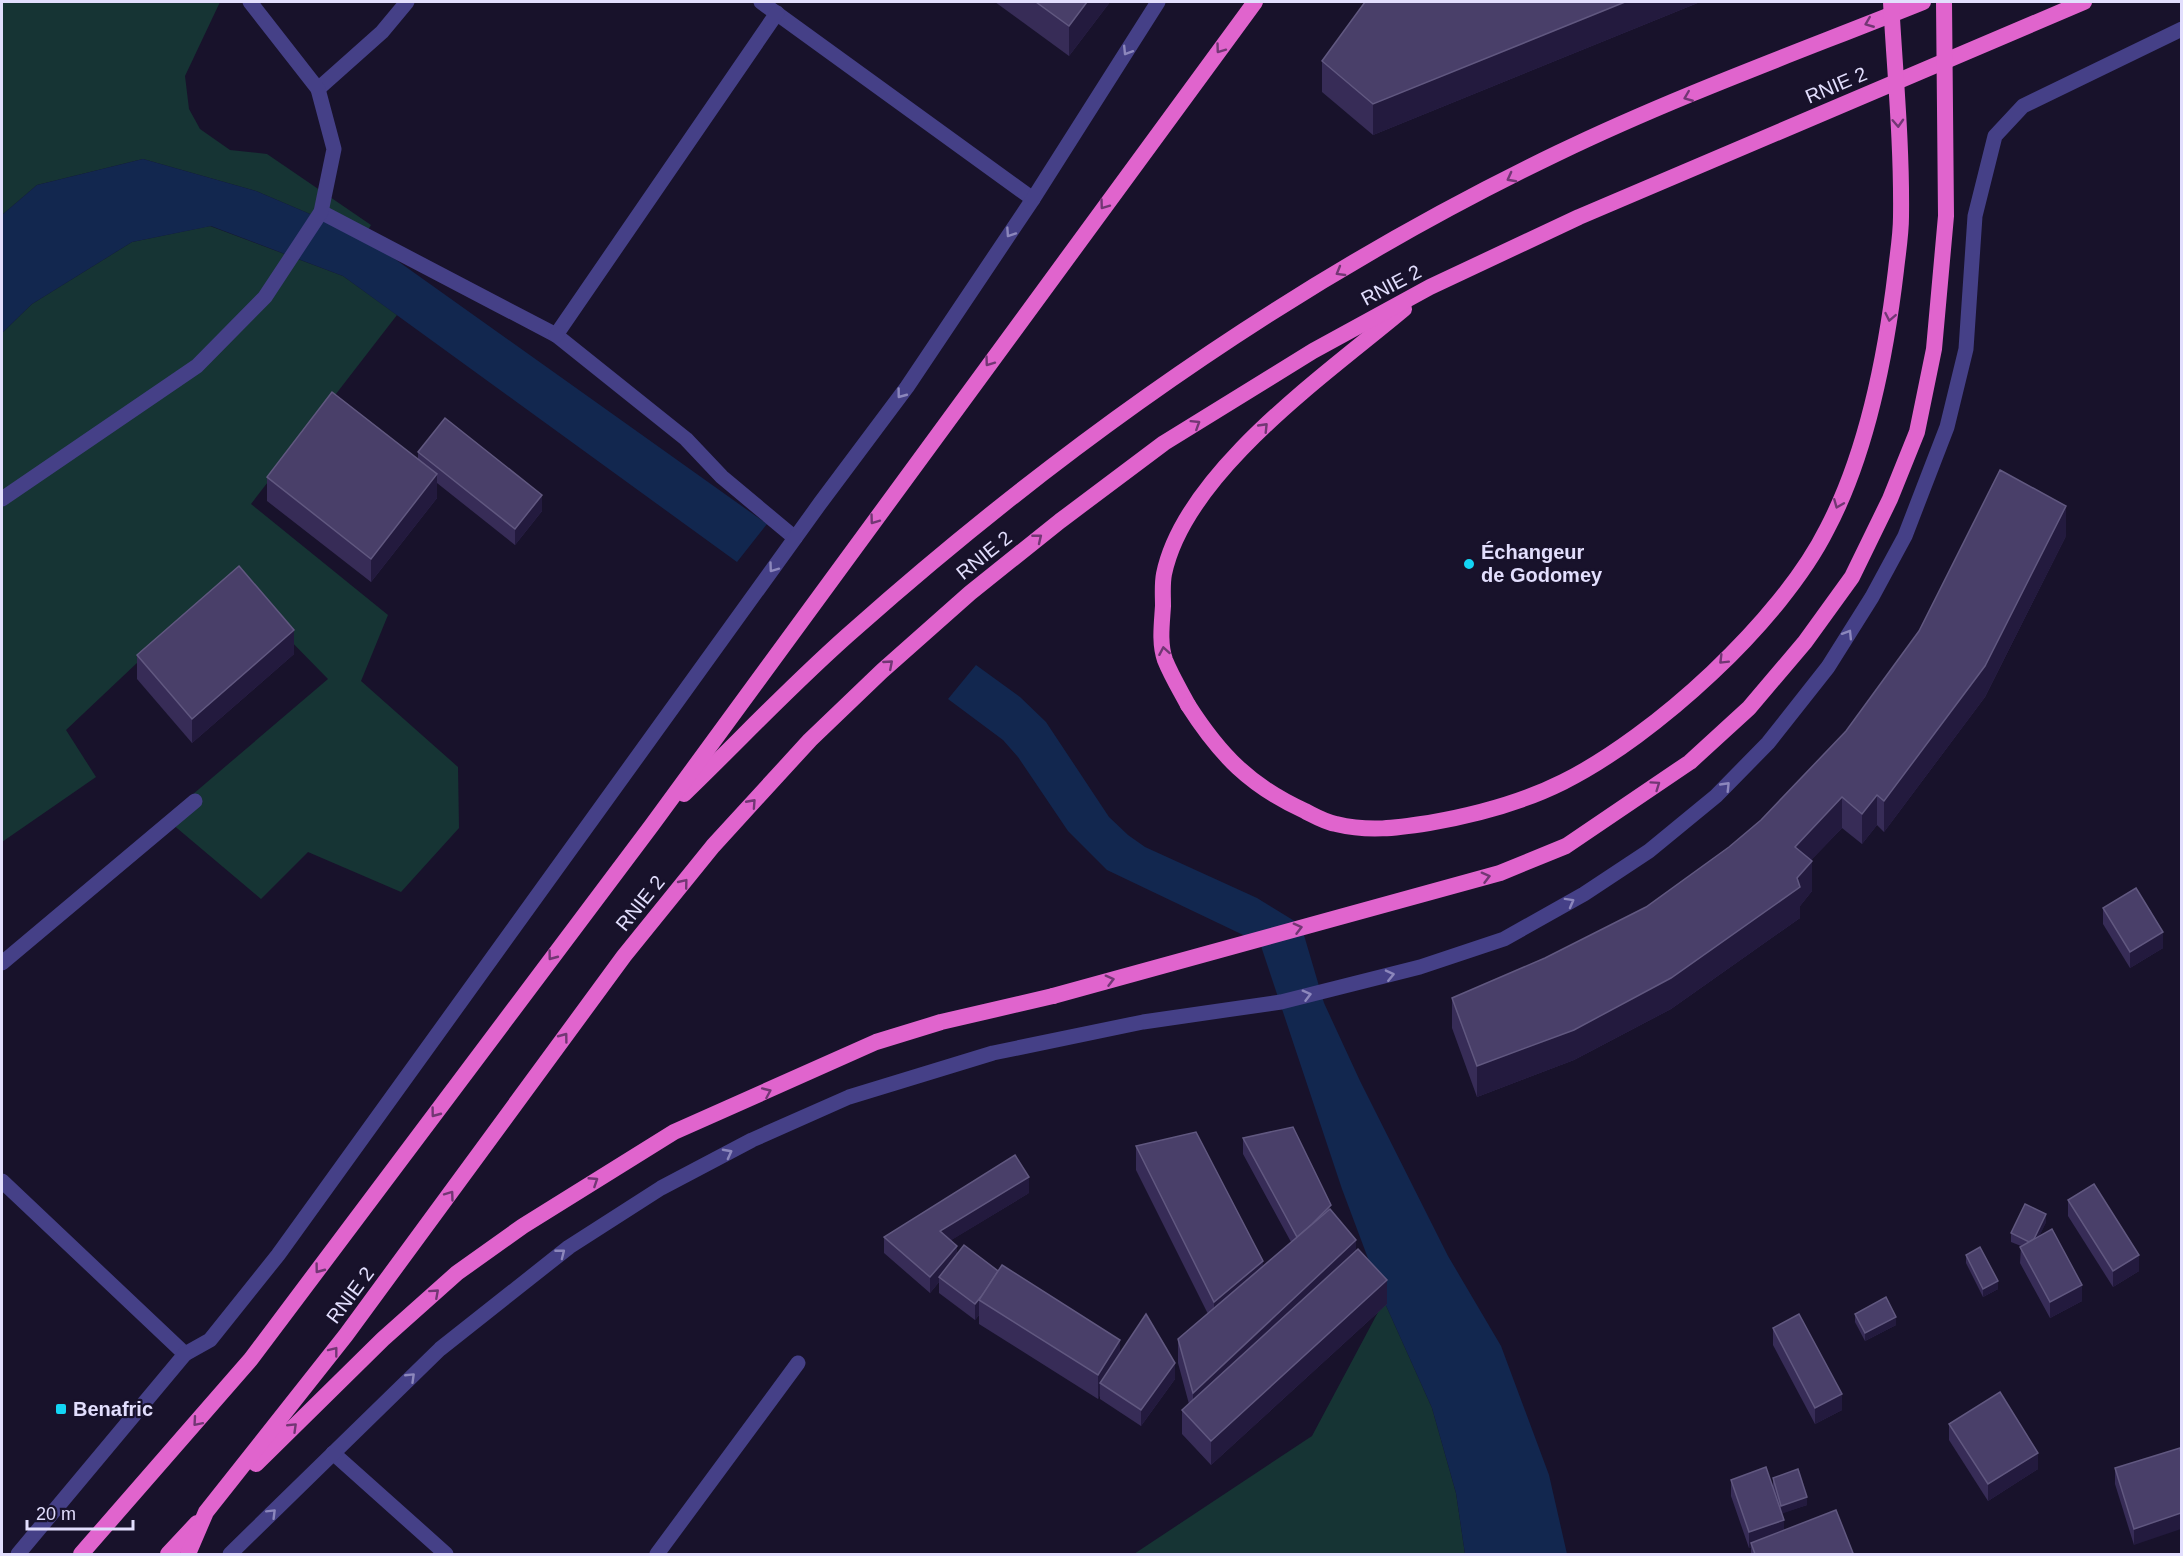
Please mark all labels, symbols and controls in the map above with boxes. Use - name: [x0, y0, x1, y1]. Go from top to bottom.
- one-way arrow: [1864, 16, 1874, 29]
- one-way arrow: [1216, 42, 1227, 53]
- one-way arrow: [1122, 45, 1134, 55]
- street label: RNIE 2: [1802, 62, 1870, 108]
- one-way arrow: [1683, 90, 1694, 102]
- one-way arrow: [1891, 118, 1904, 127]
- one-way arrow: [1506, 171, 1517, 182]
- one-way arrow: [1101, 199, 1112, 210]
- one-way arrow: [1006, 226, 1017, 237]
- street label: RNIE 2: [1357, 260, 1425, 310]
- one-way arrow: [1336, 265, 1346, 276]
- one-way arrow: [1884, 312, 1896, 322]
- one-way arrow: [985, 356, 996, 367]
- one-way arrow: [898, 388, 909, 399]
- one-way arrow: [1190, 419, 1200, 431]
- one-way arrow: [1256, 423, 1267, 434]
- one-way arrow: [1833, 498, 1845, 509]
- one-way arrow: [870, 513, 881, 524]
- street label: RNIE 2: [952, 526, 1016, 584]
- one-way arrow: [1031, 535, 1042, 546]
- place label: Échangeur de Godomey: [1481, 541, 1603, 586]
- marker: Échangeur de Godomey: [1462, 557, 1476, 571]
- one-way arrow: [769, 562, 780, 573]
- one-way arrow: [1841, 630, 1852, 641]
- one-way arrow: [1158, 647, 1171, 657]
- one-way arrow: [1720, 652, 1731, 663]
- one-way arrow: [882, 660, 893, 671]
- one-way arrow: [1650, 781, 1661, 792]
- one-way arrow: [1719, 782, 1730, 792]
- one-way arrow: [745, 799, 756, 810]
- street label: RNIE 2: [611, 871, 669, 935]
- one-way arrow: [1481, 871, 1491, 884]
- one-way arrow: [676, 878, 687, 889]
- one-way arrow: [1564, 898, 1574, 909]
- one-way arrow: [1293, 923, 1303, 936]
- one-way arrow: [548, 950, 559, 961]
- one-way arrow: [1385, 969, 1395, 982]
- one-way arrow: [1104, 975, 1115, 987]
- one-way arrow: [1301, 990, 1312, 1002]
- one-way arrow: [557, 1032, 568, 1043]
- one-way arrow: [760, 1087, 771, 1099]
- one-way arrow: [432, 1106, 443, 1117]
- one-way arrow: [722, 1149, 733, 1160]
- one-way arrow: [587, 1177, 598, 1188]
- one-way arrow: [443, 1190, 454, 1201]
- one-way arrow: [555, 1250, 566, 1261]
- one-way arrow: [315, 1263, 326, 1274]
- street label: RNIE 2: [322, 1263, 378, 1327]
- one-way arrow: [428, 1289, 438, 1300]
- one-way arrow: [326, 1347, 337, 1358]
- one-way arrow: [404, 1374, 415, 1385]
- place label: Benafric: [73, 1398, 153, 1420]
- marker: Benafric: [54, 1402, 68, 1416]
- one-way arrow: [193, 1415, 204, 1426]
- one-way arrow: [286, 1424, 297, 1435]
- scale bar: [27, 1493, 134, 1531]
- text: 20 m: [36, 1504, 76, 1524]
- one-way arrow: [264, 1510, 275, 1521]

